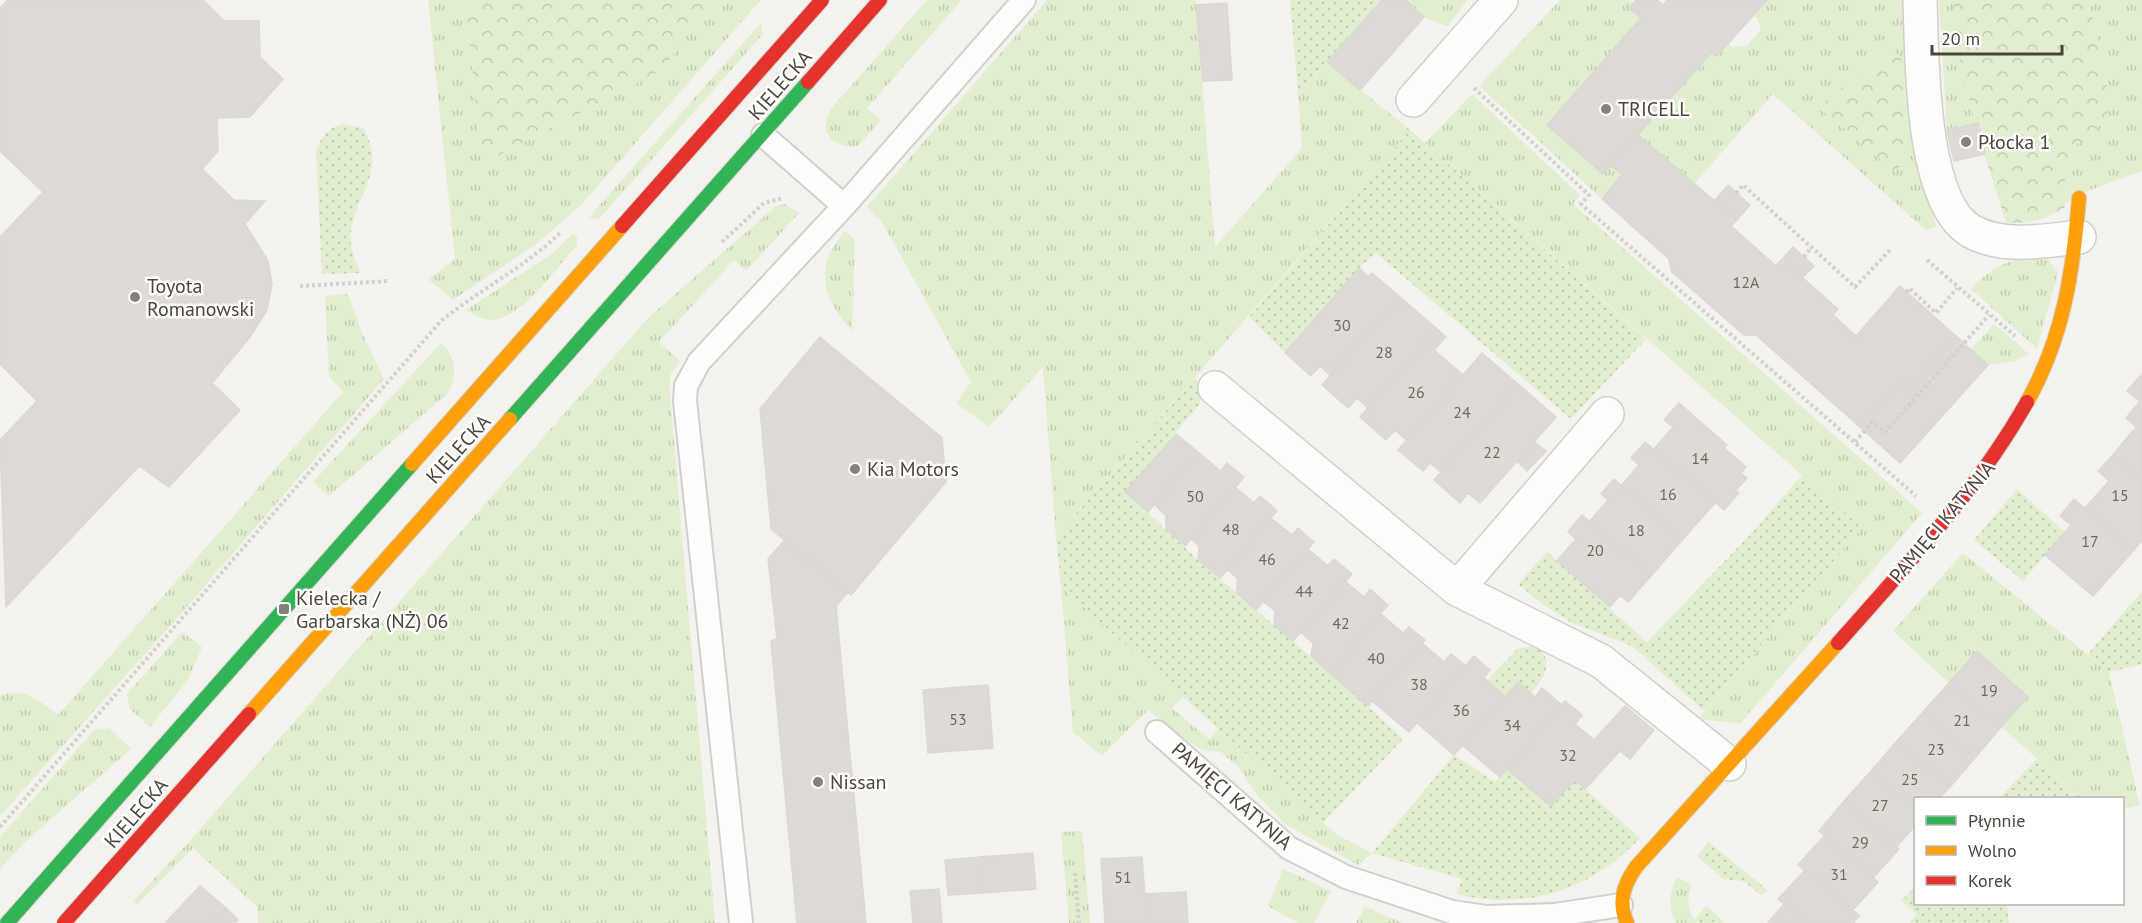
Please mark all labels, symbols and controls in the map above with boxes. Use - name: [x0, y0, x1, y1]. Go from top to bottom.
- scale bar: [1932, 18, 2062, 56]
- text: 20 m: [1941, 27, 1980, 50]
- street label: KIELECKA: [742, 44, 818, 125]
- place label: TRICELL: [1618, 96, 1690, 122]
- marker: TRICELL: [1599, 102, 1613, 116]
- place label: Płocka 1: [1978, 129, 2051, 155]
- marker: Płocka 1: [1959, 135, 1973, 149]
- house number: 12A: [1733, 272, 1760, 292]
- place label: Toyota Romanowski: [147, 273, 254, 322]
- marker: Toyota Romanowski: [128, 290, 142, 304]
- house number: 30: [1333, 315, 1351, 335]
- house number: 28: [1375, 342, 1393, 362]
- house number: 26: [1407, 382, 1425, 402]
- house number: 24: [1453, 402, 1471, 422]
- street label: KIELECKA: [420, 409, 496, 489]
- house number: 22: [1483, 442, 1501, 462]
- house number: 14: [1691, 448, 1709, 468]
- street label: PAMIĘCI KATYNIA: [1883, 455, 2001, 588]
- place label: Kia Motors: [867, 456, 959, 482]
- marker: Kia Motors: [848, 462, 862, 476]
- house number: 16: [1659, 484, 1677, 504]
- house number: 15: [2111, 485, 2129, 505]
- house number: 50: [1186, 486, 1204, 506]
- house number: 48: [1222, 519, 1240, 539]
- house number: 18: [1627, 520, 1645, 540]
- house number: 17: [2081, 531, 2099, 551]
- house number: 20: [1586, 540, 1604, 560]
- house number: 46: [1258, 549, 1276, 569]
- house number: 44: [1295, 581, 1313, 601]
- place label: Kielecka / Garbarska (NŻ) 06: [296, 585, 448, 634]
- marker: Kielecka / Garbarska (NŻ) 06: [277, 602, 291, 616]
- house number: 42: [1332, 613, 1350, 633]
- house number: 40: [1367, 648, 1385, 668]
- house number: 38: [1410, 674, 1428, 694]
- house number: 19: [1980, 680, 1998, 700]
- house number: 36: [1452, 700, 1470, 720]
- house number: 53: [949, 709, 967, 729]
- house number: 21: [1953, 710, 1971, 730]
- house number: 34: [1503, 715, 1521, 735]
- street label: PAMIĘCI KATYNIA: [1166, 736, 1298, 856]
- house number: 23: [1927, 739, 1945, 759]
- house number: 32: [1559, 745, 1577, 765]
- place label: Nissan: [830, 769, 887, 795]
- house number: 25: [1901, 769, 1919, 789]
- street label: KIELECKA: [98, 772, 174, 853]
- marker: Nissan: [811, 775, 825, 789]
- house number: 27: [1871, 795, 1889, 815]
- legend: [1914, 797, 2124, 905]
- text: Płynnie: [1968, 809, 2025, 832]
- house number: 29: [1851, 832, 1869, 852]
- text: Wolno: [1968, 839, 2017, 862]
- house number: 31: [1830, 864, 1848, 884]
- house number: 51: [1114, 867, 1132, 887]
- text: Korek: [1968, 869, 2012, 892]

